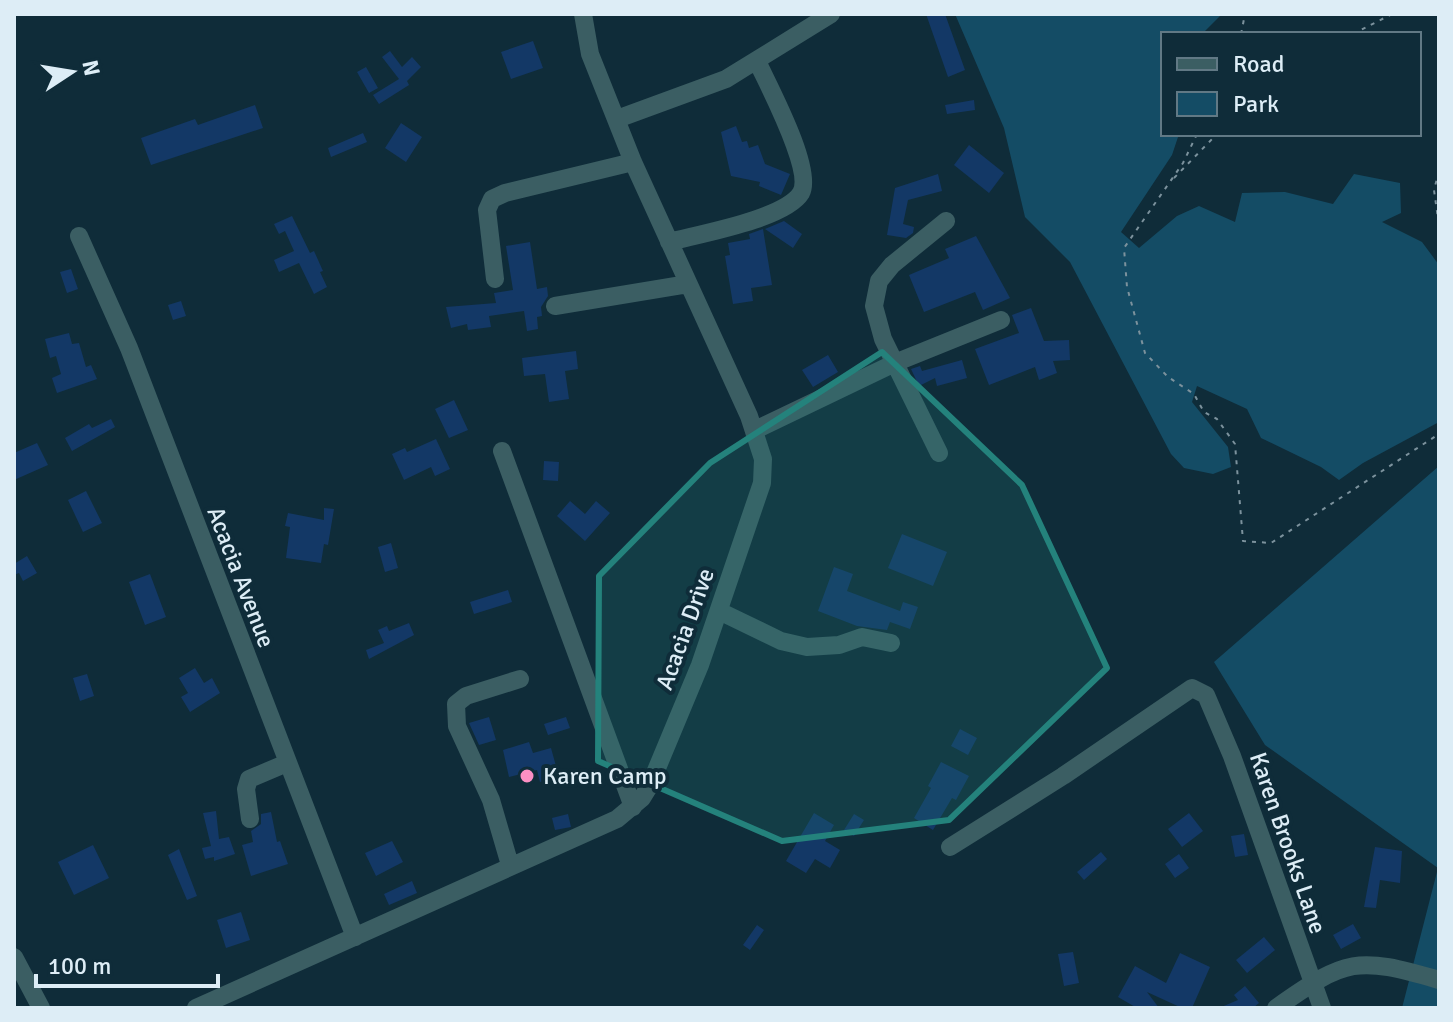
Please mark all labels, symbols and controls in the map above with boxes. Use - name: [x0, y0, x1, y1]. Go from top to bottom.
- north arrow: [32, 32, 112, 112]
- legend: [1161, 32, 1421, 136]
- text: Road: [1233, 49, 1284, 79]
- text: N: [76, 58, 106, 78]
- text: Park: [1233, 89, 1279, 119]
- street label: Acacia Avenue: [200, 502, 282, 652]
- street label: Acacia Drive: [649, 564, 721, 694]
- street label: Karen Brooks Lane: [1243, 748, 1333, 938]
- place label: Karen Camp: [543, 761, 667, 791]
- marker: Karen Camp: [518, 767, 536, 785]
- scale bar: [36, 938, 218, 988]
- text: 100 m: [48, 951, 111, 981]

